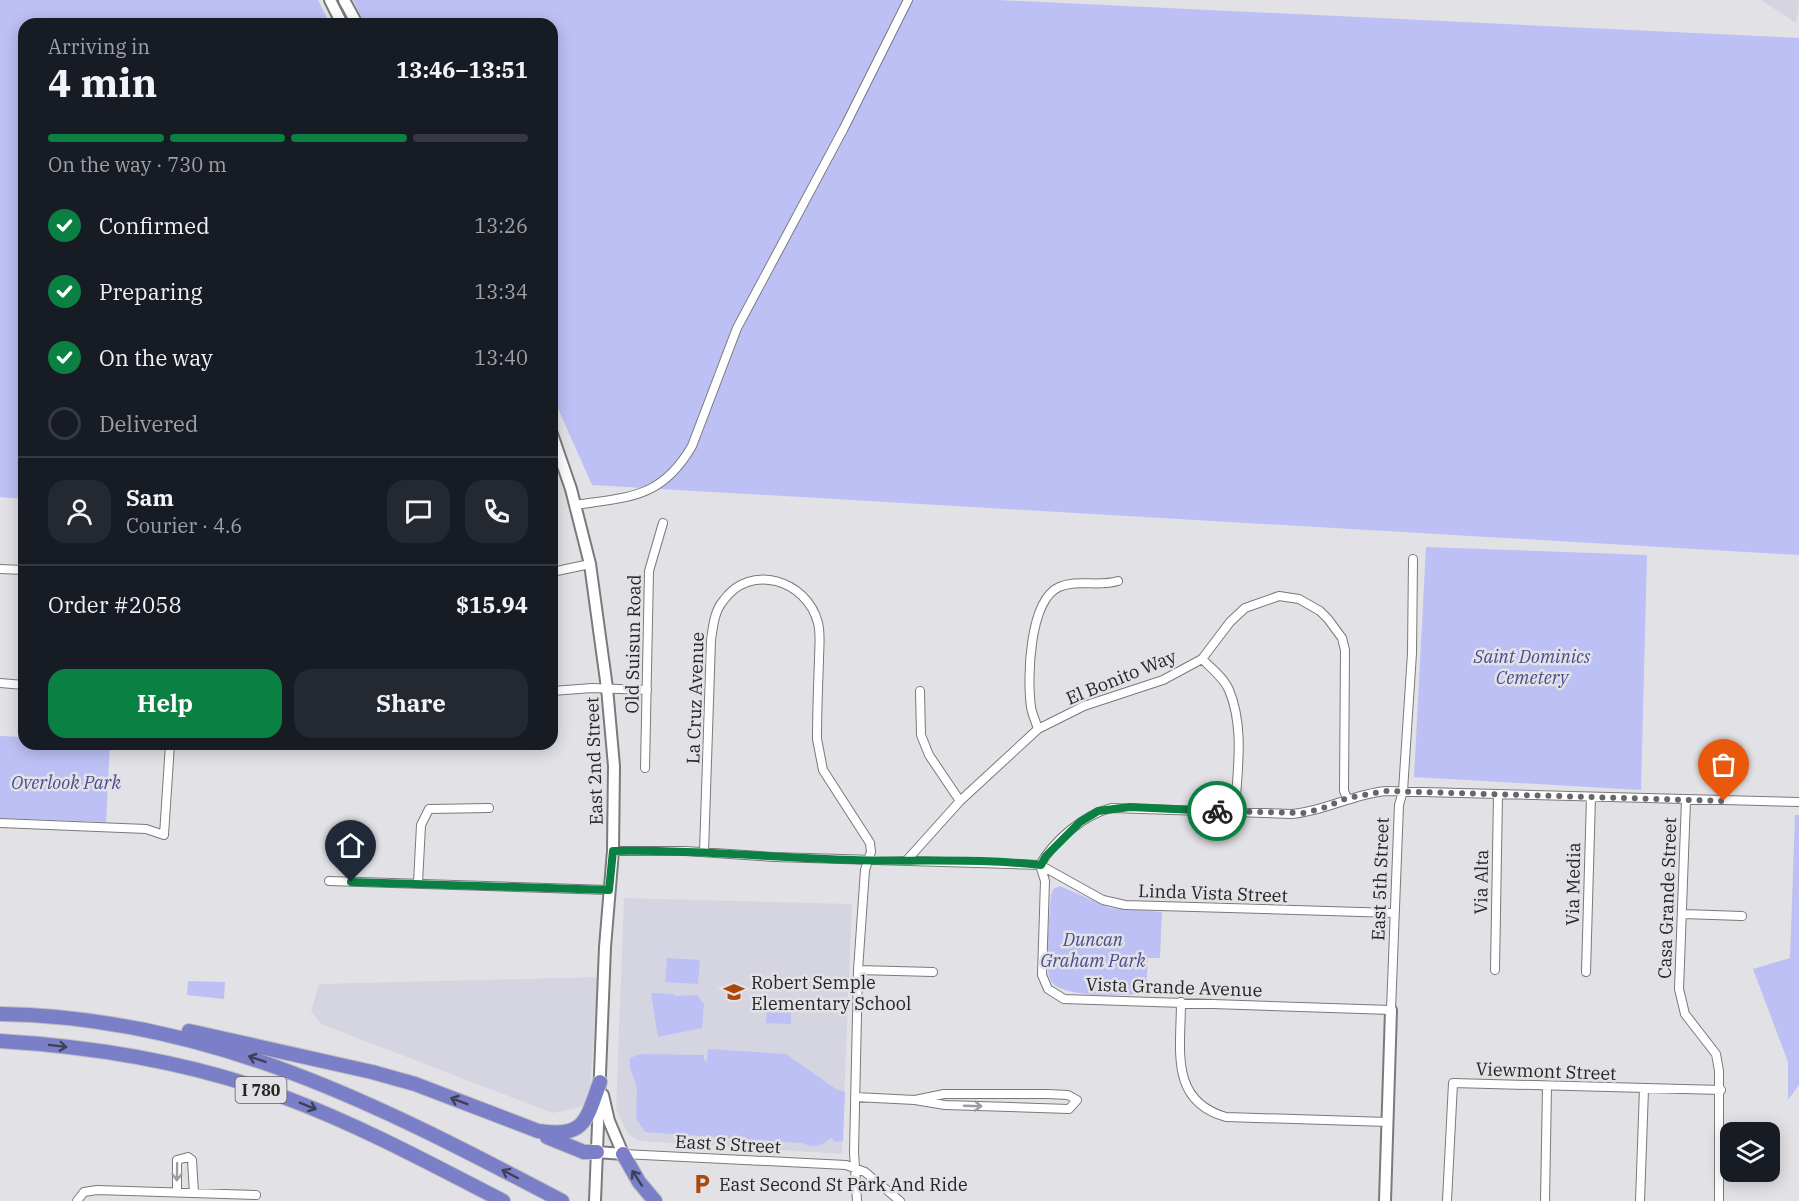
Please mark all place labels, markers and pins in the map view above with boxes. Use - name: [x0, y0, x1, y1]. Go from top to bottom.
- pin: [1698, 739, 1749, 801]
- pin: [325, 820, 376, 882]
- place label: Robert Semple Elementary School: [751, 971, 911, 1015]
- school or university icon: Robert Semple Elementary School: [722, 980, 746, 1004]
- parking icon: East Second St Park And Ride: [690, 1172, 714, 1196]
- place label: East Second St Park And Ride: [719, 1173, 968, 1196]

